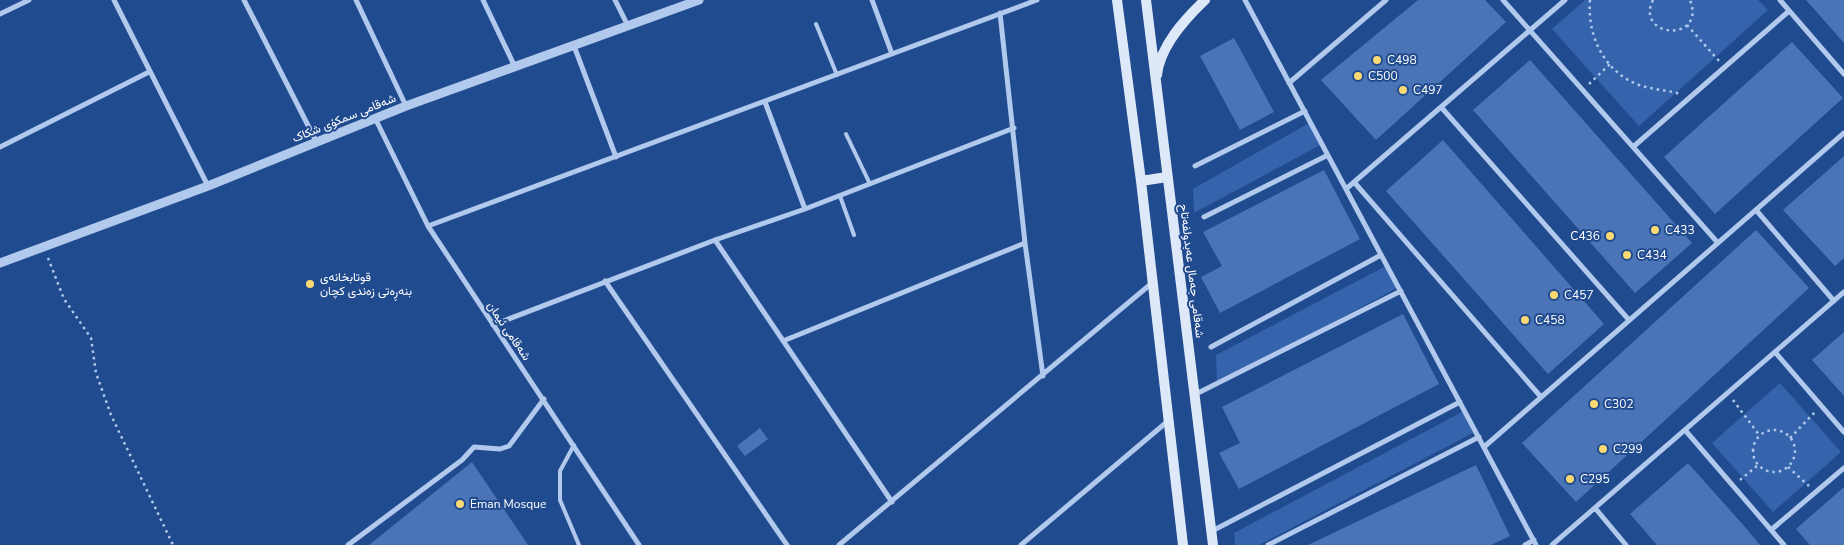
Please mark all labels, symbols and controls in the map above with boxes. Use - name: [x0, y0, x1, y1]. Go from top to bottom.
- place label: C498: [1387, 52, 1417, 68]
- marker: C498: [1371, 54, 1383, 66]
- place label: C500: [1368, 68, 1398, 84]
- marker: C500: [1352, 70, 1364, 82]
- place label: C497: [1413, 82, 1443, 98]
- marker: C497: [1397, 84, 1409, 96]
- street label: شەقامی سمکۆی شکاک: [290, 90, 398, 146]
- street label: شەقامی جەمال عەبدولفەتاح: [1175, 203, 1208, 339]
- place label: C433: [1665, 222, 1695, 238]
- marker: C433: [1649, 224, 1661, 236]
- place label: C436: [1570, 228, 1600, 244]
- marker: C436: [1604, 230, 1616, 242]
- place label: C434: [1637, 247, 1667, 263]
- marker: C434: [1621, 249, 1633, 261]
- place label: قوتابخانەی بنەڕەتی زەندی کچان: [320, 269, 412, 301]
- marker: قوتابخانەی بنەڕەتی زەندی کچان: [304, 278, 316, 290]
- place label: C457: [1564, 287, 1594, 303]
- marker: C457: [1548, 289, 1560, 301]
- street label: شەقامی ئیمان: [483, 298, 535, 364]
- place label: C458: [1535, 312, 1565, 328]
- marker: C458: [1519, 314, 1531, 326]
- place label: C302: [1604, 396, 1634, 412]
- marker: C302: [1588, 398, 1600, 410]
- place label: C299: [1613, 441, 1643, 457]
- marker: C299: [1597, 443, 1609, 455]
- place label: C295: [1580, 471, 1610, 487]
- marker: C295: [1564, 473, 1576, 485]
- place label: Eman Mosque: [470, 496, 546, 512]
- marker: Eman Mosque: [454, 498, 466, 510]

